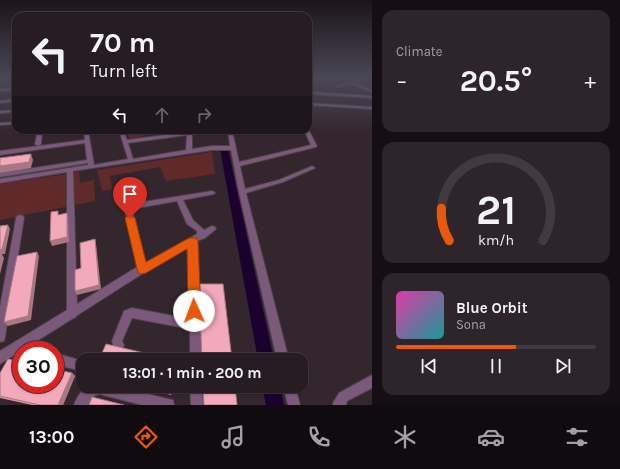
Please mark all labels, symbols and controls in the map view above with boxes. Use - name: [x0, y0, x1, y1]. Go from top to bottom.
- text: 70 m: [90, 26, 155, 59]
- icon: left: [24, 28, 76, 80]
- text: Climate: [396, 44, 442, 59]
- text: Turn left: [90, 60, 158, 82]
- text: 20.5°: [460, 63, 532, 99]
- text: −: [396, 68, 408, 94]
- text: +: [584, 68, 596, 94]
- icon: left: [109, 104, 131, 126]
- icon: ahead: [151, 104, 173, 126]
- icon: right: [193, 104, 215, 126]
- pin: [113, 177, 147, 218]
- icon: arrive: [119, 183, 141, 205]
- text: 21: [476, 185, 516, 233]
- text: km/h: [478, 231, 514, 248]
- position arrow: [173, 290, 215, 332]
- text: Blue Orbit: [456, 299, 528, 317]
- text: Sona: [456, 317, 486, 332]
- speed limit sign: 30: [12, 341, 64, 393]
- icon: previous: [418, 355, 440, 377]
- icon: pause: [485, 355, 507, 377]
- icon: next: [552, 355, 574, 377]
- text: 13:01 · 1 min · 200 m: [123, 364, 261, 382]
- icon: directions: [132, 423, 160, 451]
- icon: music: [219, 423, 247, 451]
- icon: phone: [305, 423, 333, 451]
- icon: climate: [391, 423, 419, 451]
- icon: car: [477, 423, 505, 451]
- icon: filters: [563, 423, 591, 451]
- text: 13:00: [29, 426, 74, 448]

